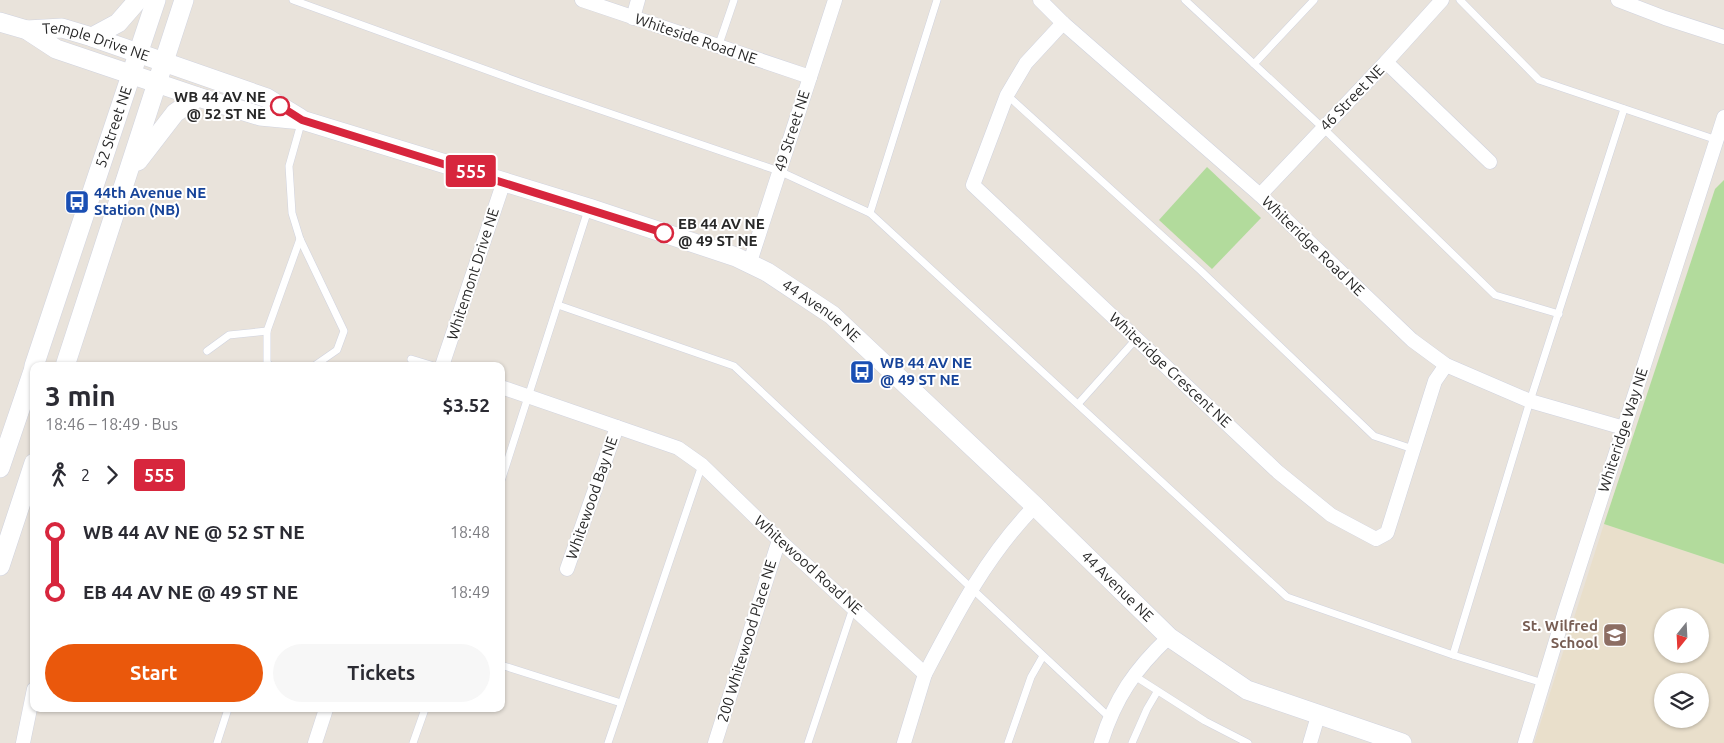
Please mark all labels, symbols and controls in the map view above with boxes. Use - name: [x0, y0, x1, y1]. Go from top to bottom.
- street label: Whiteside Road NE: [633, 10, 759, 67]
- street label: Temple Drive NE: [42, 18, 152, 64]
- street label: 46 Street NE: [1316, 61, 1387, 134]
- street label: 52 Street NE: [92, 84, 135, 170]
- place label: WB 44 AV NE @ 52 ST NE: [174, 88, 266, 122]
- street label: 49 Street NE: [770, 88, 813, 174]
- marker: WB 44 AV NE @ 52 ST NE: [270, 96, 290, 116]
- line badge: 555: [442, 155, 500, 187]
- text: 555: [456, 161, 486, 181]
- place label: 44th Avenue NE Station (NB): [94, 184, 206, 218]
- bus stop icon: 44th Avenue NE Station (NB): [64, 189, 90, 215]
- street label: Whiteridge Road NE: [1259, 192, 1368, 299]
- street label: Whitemont Drive NE: [443, 206, 502, 342]
- place label: EB 44 AV NE @ 49 ST NE: [678, 215, 765, 249]
- marker: EB 44 AV NE @ 49 ST NE: [654, 223, 674, 243]
- street label: 44 Avenue NE: [779, 275, 864, 345]
- street label: Whiteridge Crescent NE: [1106, 309, 1235, 431]
- place label: WB 44 AV NE @ 49 ST NE: [880, 354, 972, 388]
- bus stop icon: WB 44 AV NE @ 49 ST NE: [849, 359, 875, 385]
- street label: Whiteridge Way NE: [1594, 366, 1651, 494]
- text: 3 min: [45, 380, 116, 411]
- text: $3.52: [442, 394, 490, 416]
- text: 18:46 – 18:49 · Bus: [45, 415, 178, 433]
- street label: Whitewood Bay NE: [563, 434, 621, 561]
- icon: walk: [45, 461, 73, 489]
- icon: forward: [98, 461, 126, 489]
- text: 555: [144, 465, 175, 485]
- text: 2: [81, 466, 90, 484]
- street label: Whitewood Road NE: [751, 512, 866, 617]
- text: WB 44 AV NE @ 52 ST NE: [83, 521, 305, 543]
- text: 18:48: [450, 523, 490, 541]
- street label: 44 Avenue NE: [1078, 547, 1157, 625]
- street label: 200 Whitewood Place NE: [714, 558, 779, 724]
- text: EB 44 AV NE @ 49 ST NE: [83, 581, 298, 603]
- text: 18:49: [450, 583, 490, 601]
- north arrow: [1654, 608, 1709, 662]
- map controls: [1654, 608, 1709, 728]
- place label: St. Wilfred School: [1522, 617, 1598, 651]
- school or university icon: St. Wilfred School: [1602, 622, 1628, 648]
- button: Start: [45, 644, 263, 702]
- button: Tickets: [273, 644, 490, 702]
- button: layers: [1654, 673, 1709, 728]

